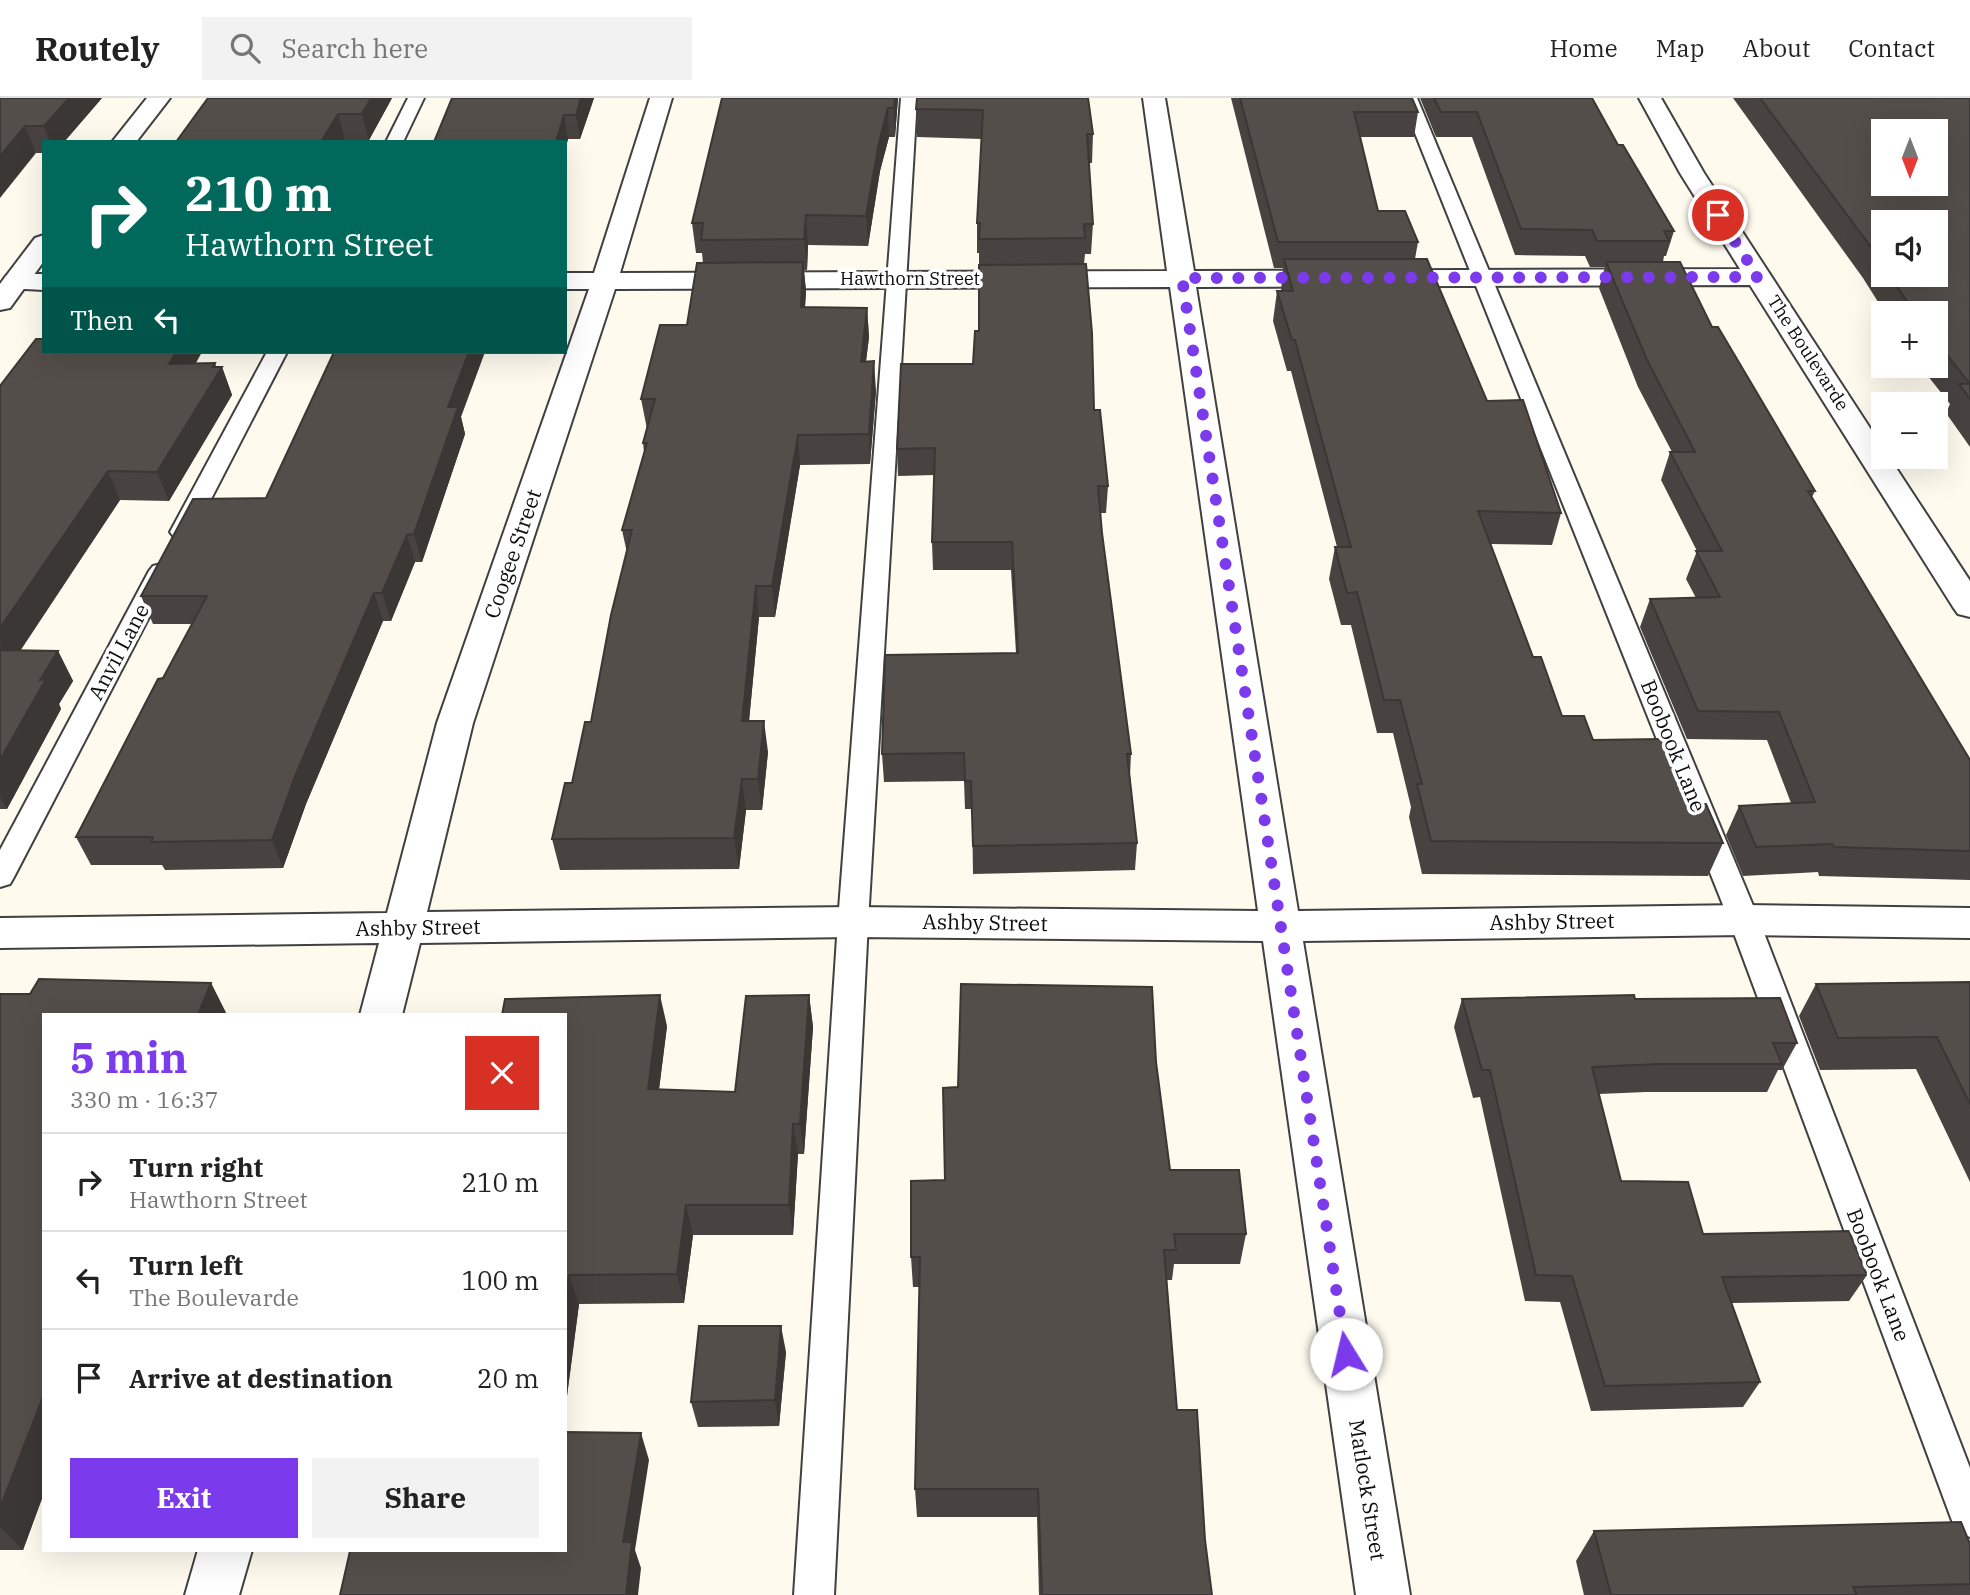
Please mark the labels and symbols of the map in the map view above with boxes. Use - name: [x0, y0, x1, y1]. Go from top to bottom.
- north arrow: [1871, 119, 1948, 196]
- pin: [1688, 185, 1748, 245]
- street label: Hawthorn Street: [840, 267, 980, 290]
- street label: The Boulevarde: [1763, 291, 1854, 415]
- street label: Coogee Street: [477, 485, 547, 622]
- street label: Anvil Lane: [81, 599, 155, 705]
- street label: Boobook Lane: [1635, 675, 1713, 816]
- street label: Ashby Street: [1489, 906, 1615, 936]
- street label: Ashby Street: [922, 907, 1048, 937]
- street label: Ashby Street: [355, 912, 481, 942]
- street label: Boobook Lane: [1841, 1204, 1917, 1345]
- position arrow: [1309, 1317, 1383, 1391]
- street label: Matlock Street: [1343, 1417, 1393, 1562]

